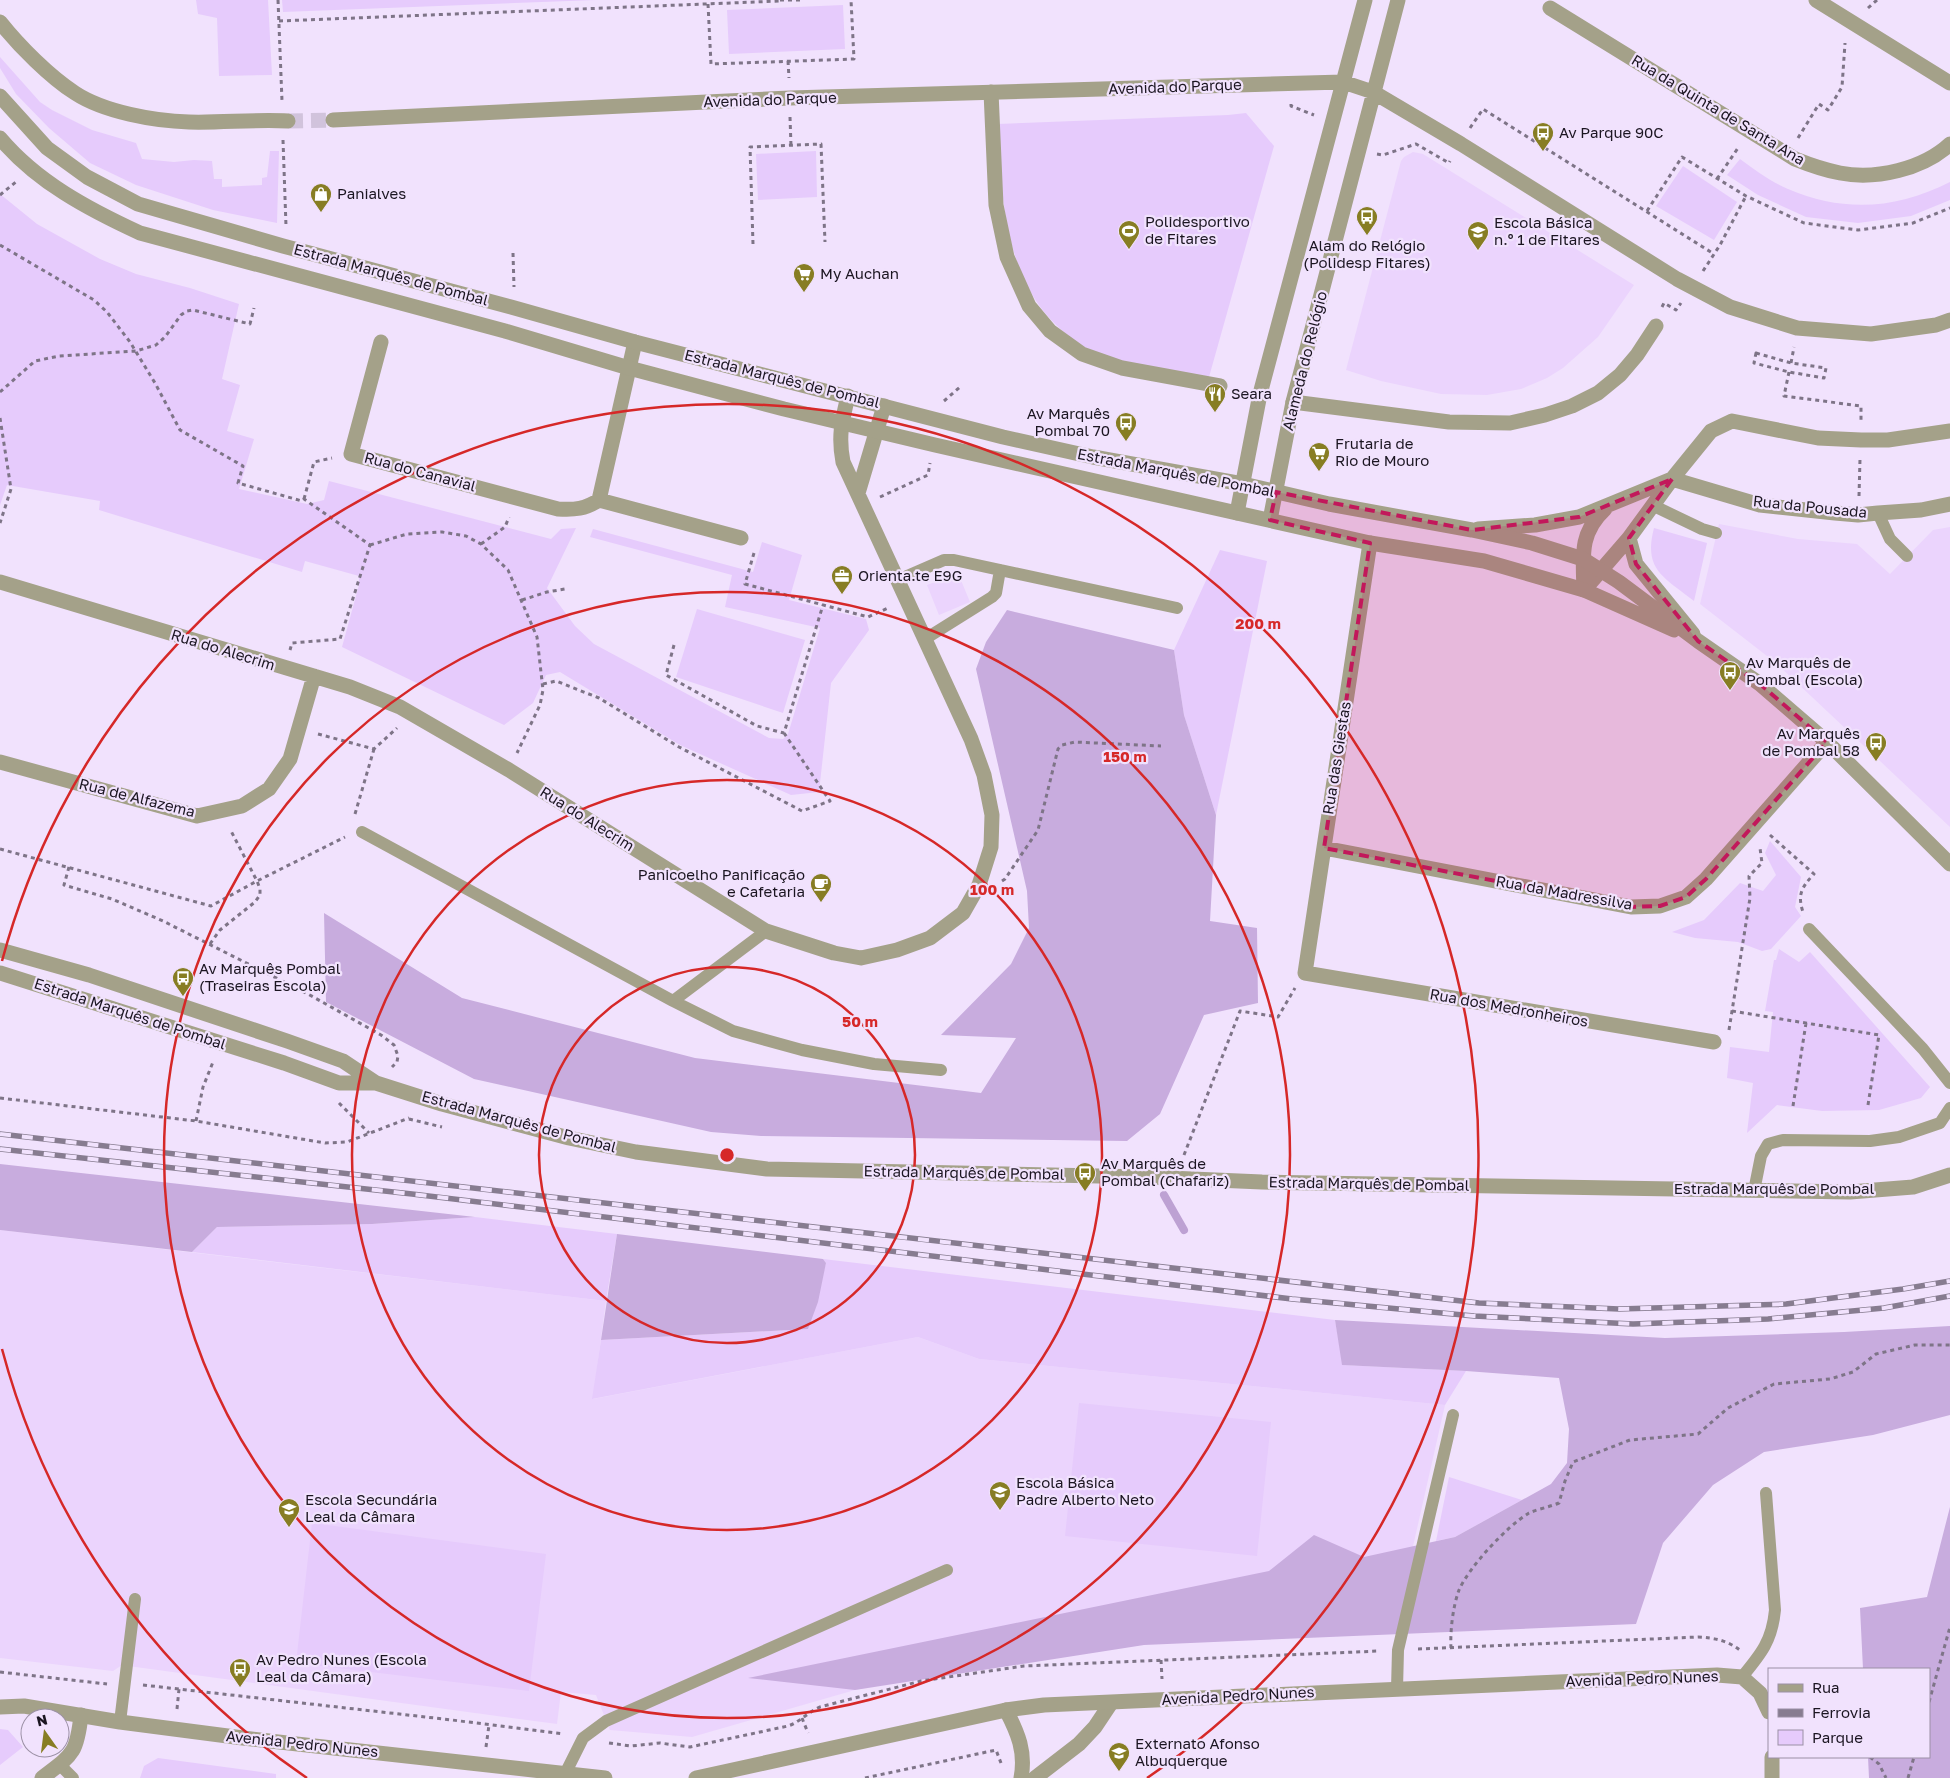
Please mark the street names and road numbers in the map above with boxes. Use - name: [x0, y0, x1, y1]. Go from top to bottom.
- street label: Rua da Quinta de Santa Ana: [1629, 50, 1808, 168]
- street label: Avenida do Parque: [1108, 75, 1242, 97]
- street label: Avenida do Parque: [703, 88, 837, 110]
- street label: Estrada Marquês de Pombal: [292, 239, 491, 309]
- street label: Alameda do Relógio: [1278, 289, 1330, 432]
- street label: Estrada Marquês de Pombal: [683, 345, 882, 411]
- street label: Estrada Marquês de Pombal: [1076, 444, 1277, 500]
- street label: Rua do Canavial: [362, 447, 478, 495]
- street label: Rua da Pousada: [1752, 491, 1868, 521]
- street label: Rua do Alecrim: [169, 625, 277, 673]
- street label: Rua das Giestas: [1318, 700, 1354, 816]
- street label: Rua de Alfazema: [77, 774, 197, 820]
- street label: Rua do Alecrim: [537, 782, 638, 854]
- street label: Rua da Madressilva: [1494, 871, 1634, 913]
- street label: Estrada Marquês de Pombal: [32, 973, 229, 1053]
- street label: Rua dos Medronheiros: [1429, 984, 1590, 1030]
- street label: Estrada Marquês de Pombal: [420, 1086, 619, 1156]
- street label: Estrada Marquês de Pombal: [864, 1161, 1065, 1183]
- street label: Estrada Marquês de Pombal: [1269, 1172, 1470, 1194]
- street label: Estrada Marquês de Pombal: [1674, 1179, 1875, 1197]
- street label: Avenida Pedro Nunes: [1565, 1666, 1719, 1690]
- street label: Avenida Pedro Nunes: [1161, 1682, 1315, 1708]
- street label: Avenida Pedro Nunes: [225, 1726, 379, 1760]

